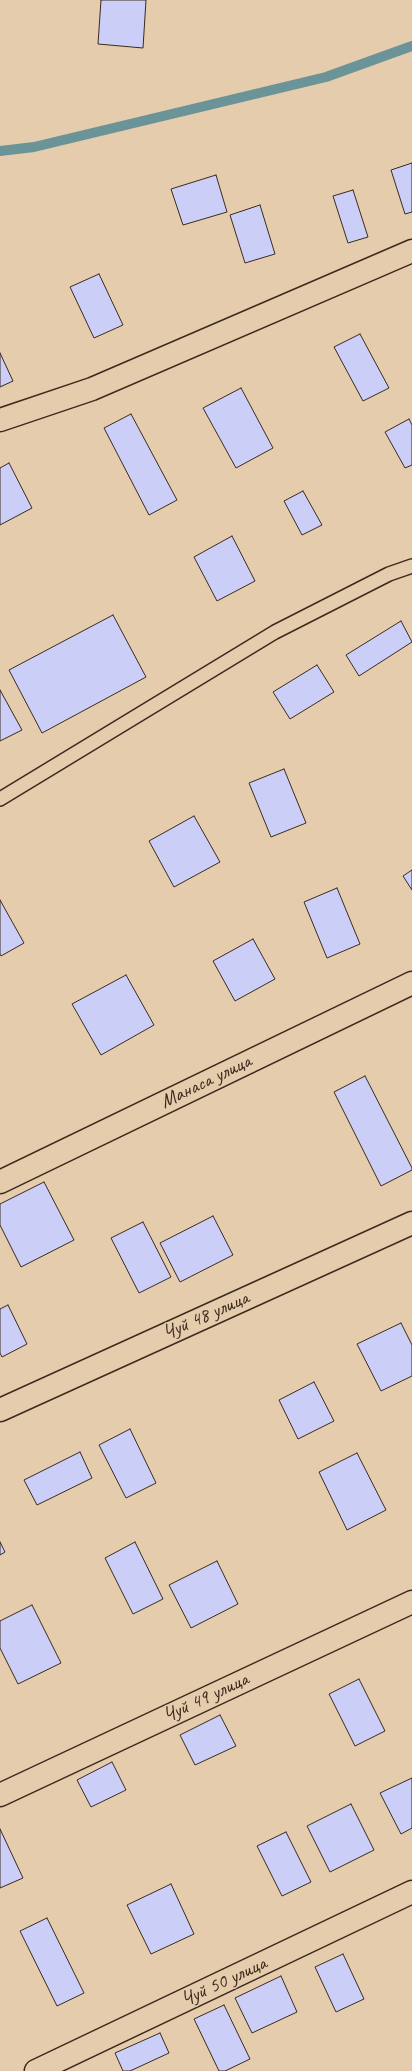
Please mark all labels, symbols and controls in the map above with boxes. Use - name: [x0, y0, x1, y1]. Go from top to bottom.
- street label: Манаса улица: [157, 1050, 255, 1114]
- street label: Чуй 48 улица: [159, 1286, 253, 1346]
- street label: Чуй 49 улица: [159, 1668, 253, 1728]
- street label: Чуй 50 улица: [177, 1952, 271, 2012]

